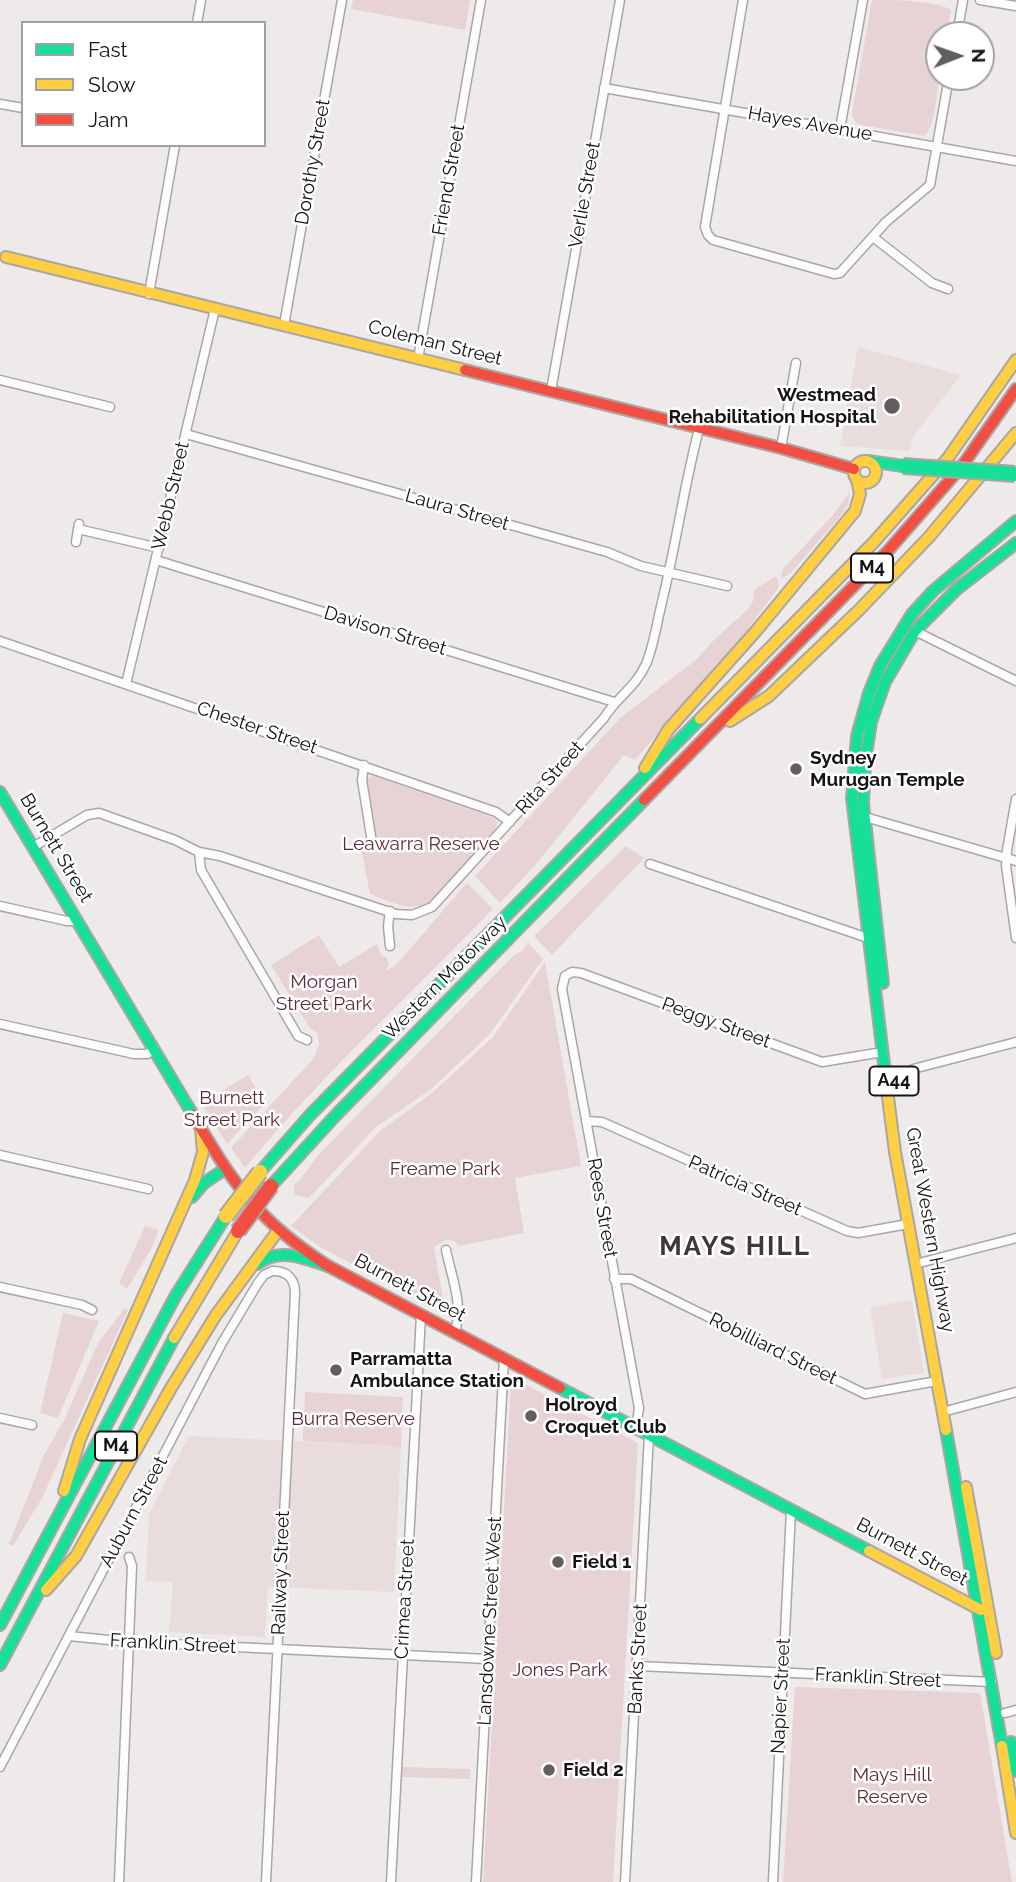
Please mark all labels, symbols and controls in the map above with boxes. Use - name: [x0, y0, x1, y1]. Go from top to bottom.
- legend: [21, 21, 266, 147]
- north arrow: [925, 21, 995, 91]
- text: Fast: [88, 37, 128, 62]
- text: N: [968, 48, 990, 63]
- text: Slow: [88, 72, 136, 97]
- street label: Dorothy Street: [291, 97, 335, 227]
- street label: Hayes Avenue: [746, 102, 874, 146]
- text: Jam: [88, 107, 129, 132]
- street label: Friend Street: [428, 122, 470, 238]
- street label: Verlie Street: [564, 140, 606, 250]
- street label: Coleman Street: [366, 315, 504, 371]
- place label: Westmead Rehabilitation Hospital: [668, 384, 876, 428]
- marker: Westmead Rehabilitation Hospital: [882, 396, 902, 416]
- street label: Webb Street: [147, 439, 195, 553]
- street label: Laura Street: [402, 484, 512, 536]
- road number: M4: [851, 554, 893, 582]
- street label: Davison Street: [321, 602, 449, 660]
- street label: Chester Street: [194, 697, 320, 759]
- street label: Rita Street: [511, 737, 589, 819]
- place label: Sydney Murugan Temple: [810, 747, 965, 791]
- marker: Sydney Murugan Temple: [788, 761, 804, 777]
- street label: Burnett Street: [15, 789, 97, 907]
- park label: Leawarra Reserve: [342, 833, 500, 855]
- street label: Western Motorway: [378, 911, 512, 1045]
- park label: Morgan Street Park: [276, 971, 372, 1015]
- street label: Peggy Street: [658, 993, 774, 1053]
- road number: A44: [870, 1066, 918, 1096]
- park label: Burnett Street Park: [184, 1087, 280, 1131]
- street label: Great Western Highway: [901, 1126, 959, 1334]
- street label: Patricia Street: [685, 1151, 805, 1221]
- street label: Rees Street: [582, 1156, 622, 1260]
- park label: Freame Park: [390, 1158, 500, 1180]
- district label: MAYS HILL: [660, 1231, 810, 1263]
- street label: Burnett Street: [350, 1249, 470, 1327]
- street label: Robilliard Street: [705, 1308, 841, 1390]
- place label: Parramatta Ambulance Station: [350, 1348, 524, 1392]
- marker: Parramatta Ambulance Station: [328, 1362, 344, 1378]
- place label: Holroyd Croquet Club: [545, 1394, 667, 1438]
- park label: Burra Reserve: [291, 1408, 415, 1430]
- marker: Holroyd Croquet Club: [523, 1408, 539, 1424]
- road number: M4: [95, 1432, 137, 1461]
- street label: Auburn Street: [95, 1453, 173, 1571]
- street label: Railway Street: [267, 1510, 295, 1636]
- street label: Burnett Street: [852, 1513, 972, 1591]
- street label: Lansdowne Street West: [473, 1516, 507, 1726]
- street label: Crimea Street: [390, 1538, 420, 1660]
- place label: Field 1: [572, 1551, 631, 1573]
- marker: Field 1: [550, 1554, 566, 1570]
- street label: Banks Street: [624, 1603, 652, 1715]
- street label: Franklin Street: [109, 1629, 237, 1659]
- street label: Napier Street: [767, 1637, 795, 1755]
- park label: Jones Park: [512, 1659, 608, 1681]
- street label: Franklin Street: [814, 1663, 942, 1693]
- place label: Field 2: [563, 1759, 624, 1781]
- marker: Field 2: [541, 1762, 557, 1778]
- park label: Mays Hill Reserve: [852, 1764, 932, 1808]

